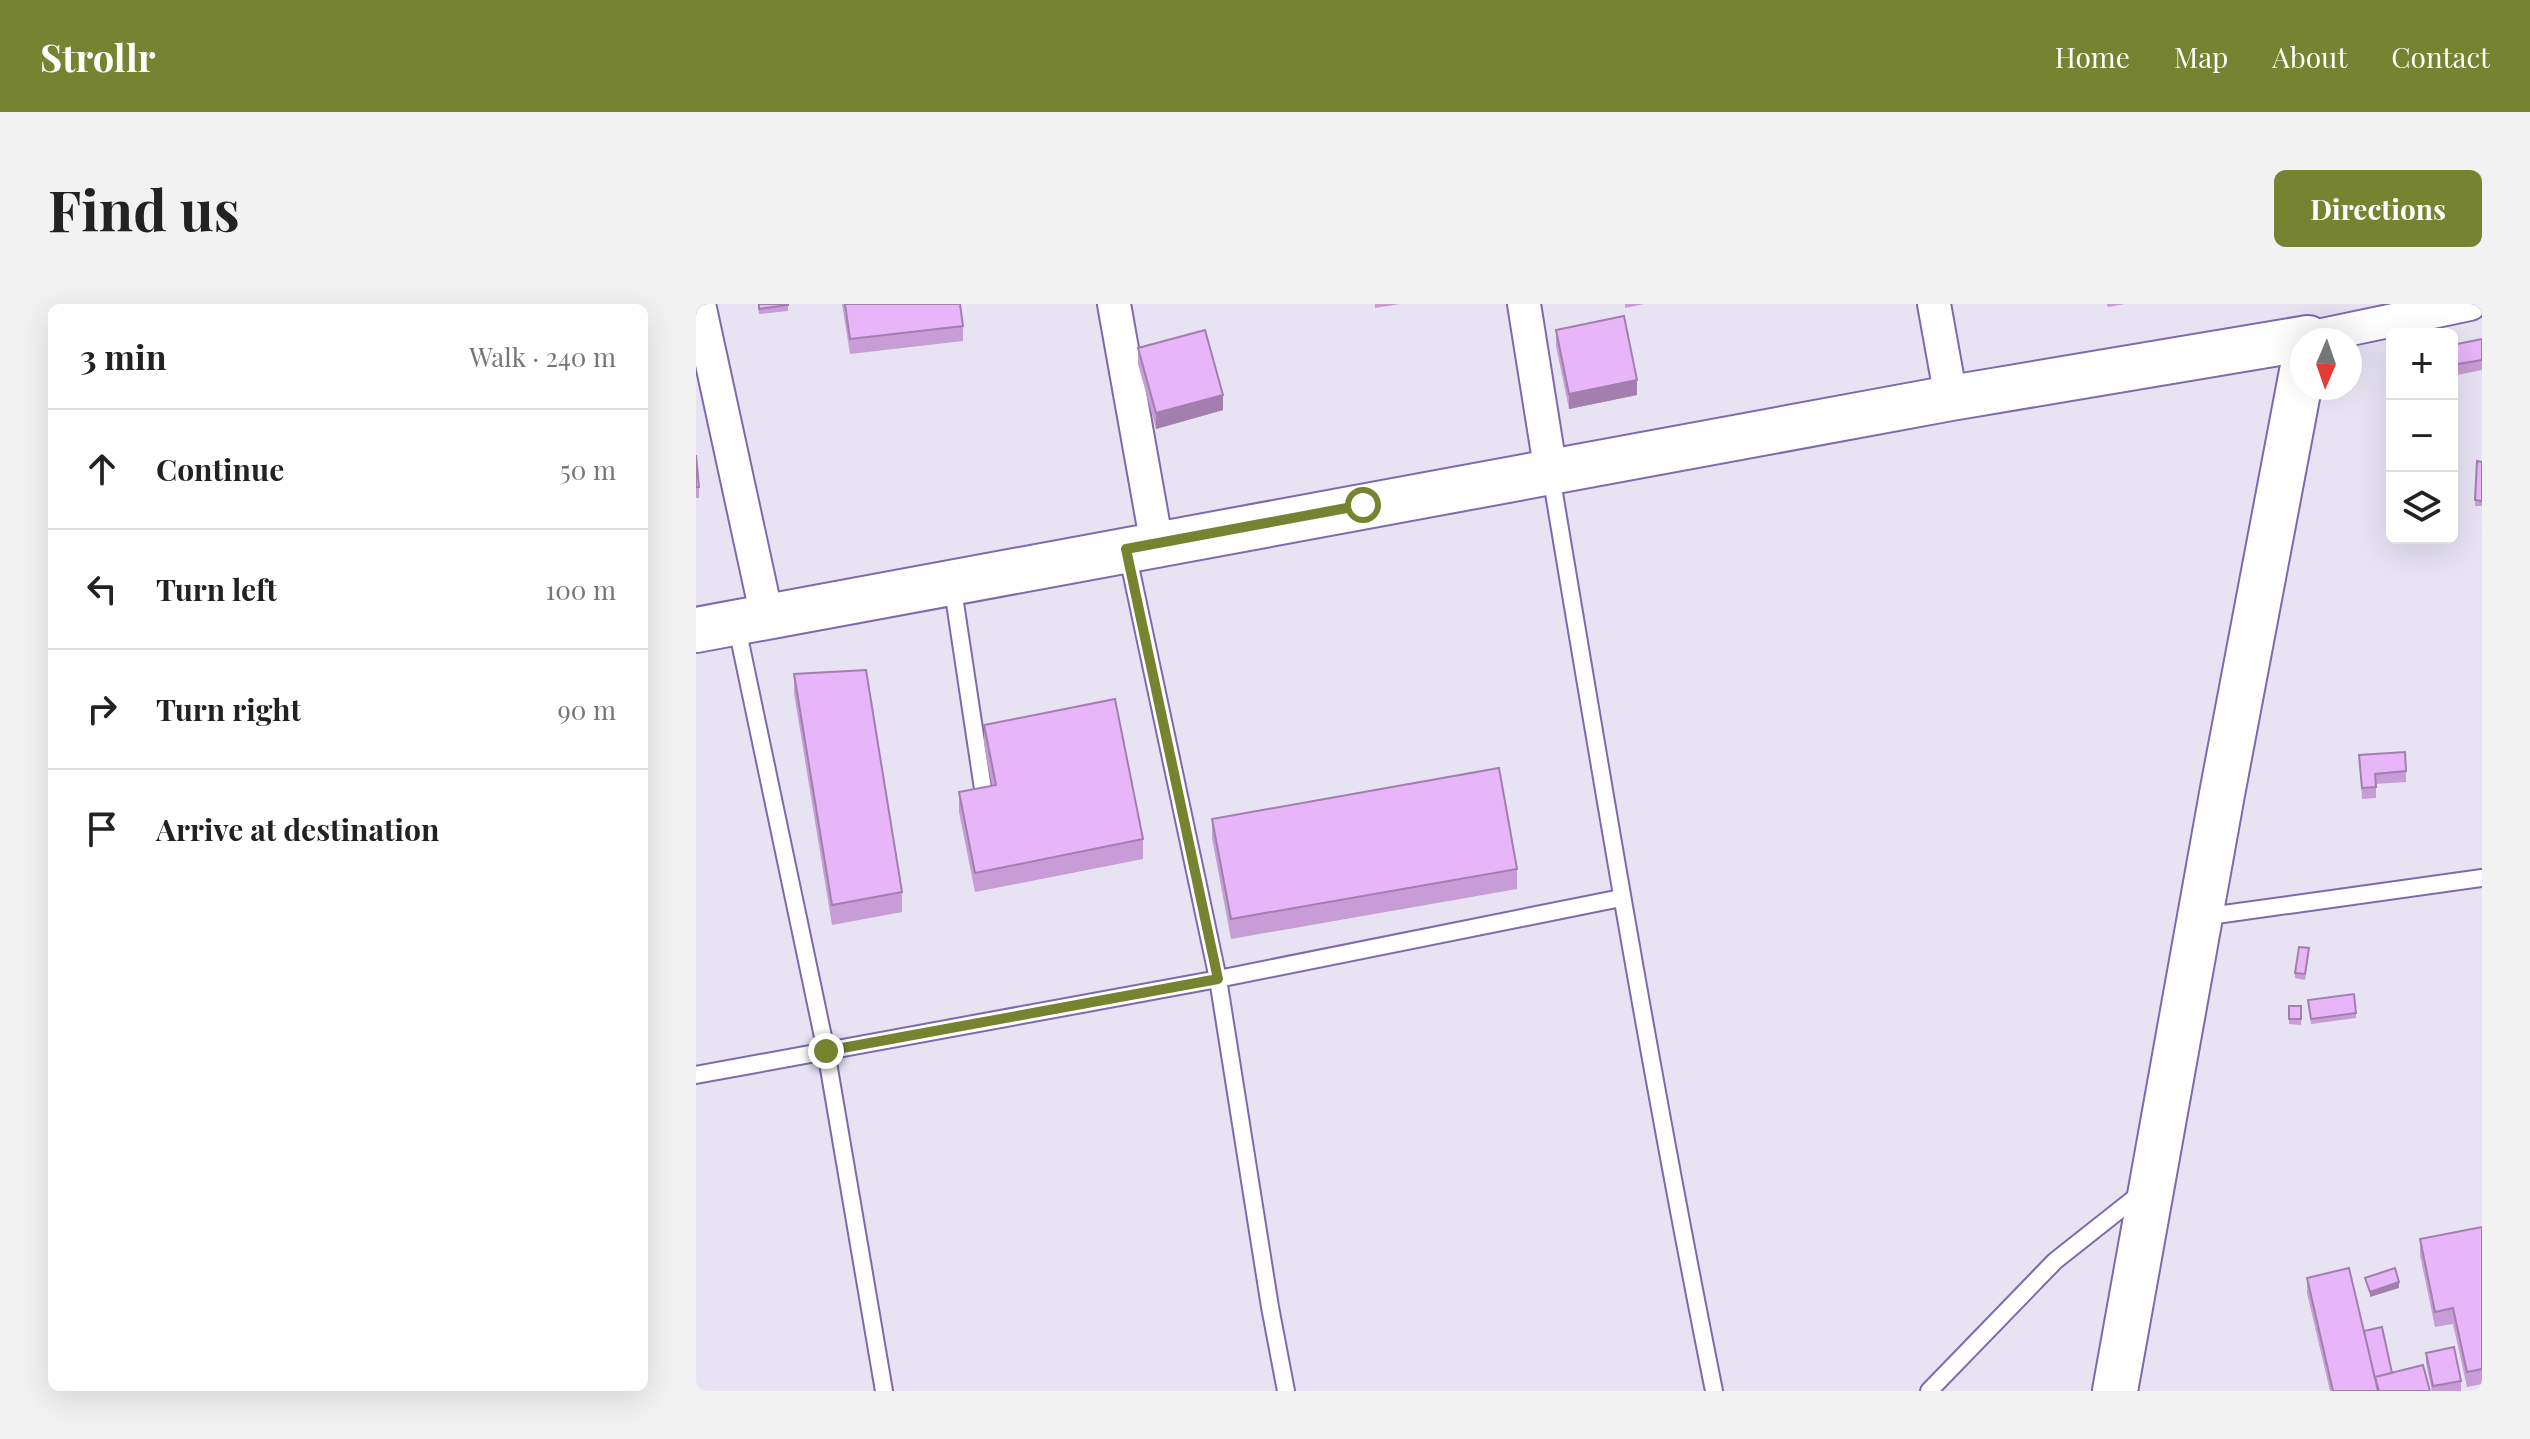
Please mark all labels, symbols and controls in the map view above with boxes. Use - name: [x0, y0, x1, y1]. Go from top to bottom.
- text: Strollr: [40, 31, 155, 82]
- text: Home: [2055, 38, 2130, 75]
- text: Map: [2174, 38, 2228, 75]
- text: About: [2272, 38, 2347, 75]
- text: Contact: [2391, 38, 2490, 75]
- button: Directions: [2274, 170, 2482, 247]
- text: Find us: [48, 171, 240, 246]
- north arrow: [2290, 328, 2362, 400]
- map controls: [2386, 328, 2458, 544]
- button: +: [2386, 328, 2458, 400]
- text: 3 min: [80, 333, 167, 379]
- text: Walk · 240 m: [469, 339, 616, 374]
- button: −: [2386, 400, 2458, 472]
- icon: ahead: [80, 447, 124, 491]
- text: Continue: [156, 449, 284, 489]
- text: 50 m: [560, 452, 616, 487]
- button: layers: [2386, 472, 2458, 544]
- route start: [1345, 487, 1381, 523]
- icon: left: [80, 567, 124, 611]
- text: Turn left: [156, 569, 277, 609]
- text: 100 m: [546, 572, 616, 607]
- icon: right: [80, 687, 124, 731]
- text: Turn right: [156, 689, 301, 729]
- text: 90 m: [558, 692, 616, 727]
- icon: arrive: [80, 807, 124, 851]
- text: Arrive at destination: [156, 809, 439, 849]
- route end: [808, 1033, 844, 1069]

